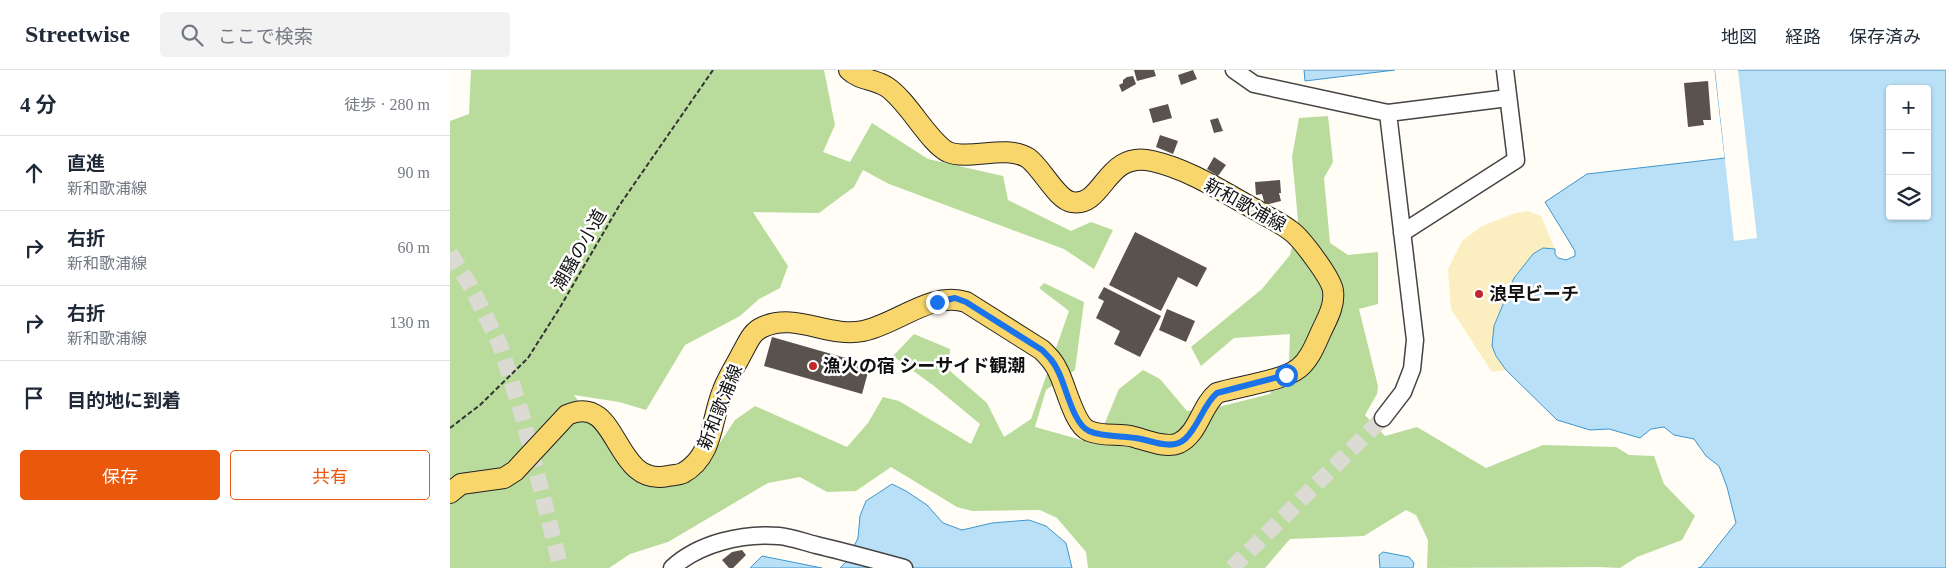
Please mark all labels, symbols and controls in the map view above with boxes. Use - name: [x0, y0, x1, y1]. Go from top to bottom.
- search box: [160, 12, 510, 57]
- text: Streetwise: [25, 21, 130, 47]
- icon: search: [178, 21, 206, 49]
- text: ここで検索: [218, 26, 313, 47]
- text: 地図: [1721, 27, 1757, 47]
- text: 経路: [1785, 27, 1821, 47]
- text: 保存済み: [1849, 27, 1921, 47]
- map controls: [1886, 85, 1931, 220]
- button: +: [1886, 85, 1931, 130]
- text: 4 分: [20, 93, 57, 117]
- text: 徒歩 · 280 m: [344, 96, 430, 113]
- button: −: [1886, 130, 1931, 175]
- text: 直進: [67, 153, 105, 174]
- icon: ahead: [20, 159, 48, 187]
- text: 90 m: [398, 164, 430, 181]
- street label: 新和歌浦線: [1201, 174, 1289, 236]
- button: layers: [1886, 175, 1931, 220]
- text: 新和歌浦線: [67, 180, 147, 197]
- street label: 潮騒の小道: [548, 206, 610, 294]
- text: 右折: [67, 228, 105, 249]
- icon: right: [20, 234, 48, 262]
- text: 60 m: [398, 239, 430, 256]
- text: 新和歌浦線: [67, 255, 147, 272]
- place label: 浪早ビーチ: [1489, 284, 1579, 304]
- marker: 浪早ビーチ: [1473, 288, 1485, 300]
- route end: [926, 291, 949, 314]
- text: 右折: [67, 303, 105, 324]
- icon: right: [20, 309, 48, 337]
- text: 130 m: [390, 314, 430, 331]
- text: 新和歌浦線: [67, 330, 147, 347]
- place label: 漁火の宿 シーサイド観潮: [823, 356, 1025, 376]
- marker: 漁火の宿 シーサイド観潮: [807, 360, 819, 372]
- street label: 新和歌浦線: [694, 362, 746, 452]
- route start: [1275, 364, 1298, 387]
- icon: arrive: [20, 384, 48, 412]
- text: 目的地に到着: [67, 390, 181, 411]
- button: 保存: [20, 450, 220, 500]
- button: 共有: [230, 450, 430, 500]

